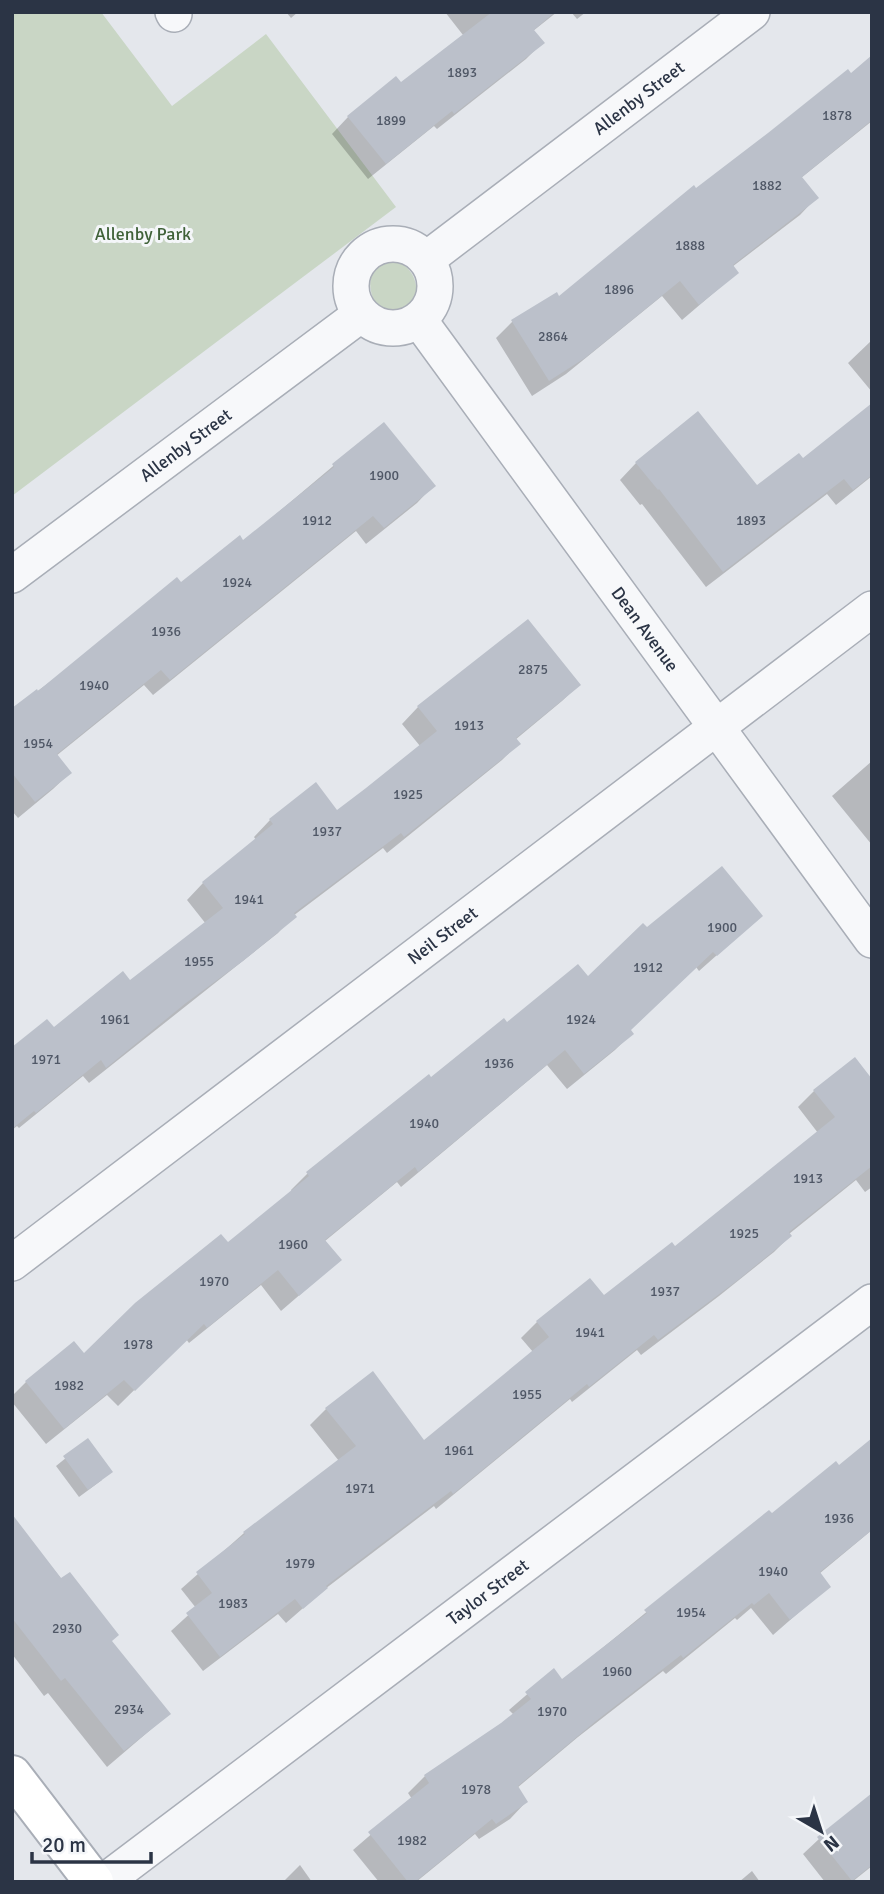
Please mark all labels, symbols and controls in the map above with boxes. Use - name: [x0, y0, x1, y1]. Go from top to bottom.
- street label: Allenby Street: [589, 56, 689, 140]
- house number: 1893: [447, 64, 477, 81]
- house number: 1878: [822, 107, 852, 124]
- house number: 1899: [376, 112, 406, 129]
- house number: 1882: [752, 177, 782, 194]
- park label: Allenby Park: [95, 223, 191, 245]
- house number: 1888: [675, 237, 705, 254]
- house number: 1896: [604, 281, 634, 298]
- house number: 2864: [538, 328, 569, 345]
- street label: Allenby Street: [136, 404, 236, 486]
- house number: 1900: [369, 467, 399, 484]
- house number: 1912: [302, 512, 332, 529]
- house number: 1893: [736, 512, 766, 529]
- house number: 1924: [222, 574, 253, 591]
- street label: Dean Avenue: [607, 582, 683, 676]
- house number: 1936: [151, 623, 181, 640]
- house number: 2875: [518, 661, 548, 678]
- house number: 1940: [79, 677, 109, 694]
- house number: 1913: [454, 717, 484, 734]
- house number: 1954: [23, 735, 54, 752]
- house number: 1925: [393, 786, 423, 803]
- house number: 1937: [312, 823, 342, 840]
- house number: 1941: [234, 891, 264, 908]
- street label: Neil Street: [403, 902, 482, 969]
- house number: 1900: [707, 919, 737, 936]
- house number: 1955: [184, 953, 214, 970]
- house number: 1912: [633, 959, 663, 976]
- house number: 1961: [100, 1011, 130, 1028]
- house number: 1924: [566, 1011, 597, 1028]
- house number: 1971: [31, 1051, 61, 1068]
- house number: 1936: [484, 1055, 514, 1072]
- house number: 1940: [409, 1115, 439, 1132]
- house number: 1913: [793, 1170, 823, 1187]
- house number: 1925: [729, 1225, 759, 1242]
- house number: 1960: [278, 1236, 308, 1253]
- house number: 1970: [199, 1273, 229, 1290]
- house number: 1937: [650, 1283, 680, 1300]
- house number: 1941: [575, 1324, 605, 1341]
- house number: 1978: [123, 1336, 153, 1353]
- house number: 1982: [54, 1377, 84, 1394]
- house number: 1955: [512, 1386, 542, 1403]
- house number: 1961: [444, 1442, 474, 1459]
- house number: 1971: [345, 1480, 375, 1497]
- house number: 1936: [824, 1510, 854, 1527]
- street label: Taylor Street: [443, 1554, 533, 1630]
- house number: 1979: [285, 1555, 315, 1572]
- house number: 1940: [758, 1563, 788, 1580]
- house number: 1983: [218, 1595, 248, 1612]
- house number: 1954: [676, 1604, 707, 1621]
- house number: 2930: [52, 1620, 82, 1637]
- house number: 1960: [602, 1663, 632, 1680]
- house number: 2934: [114, 1701, 145, 1718]
- house number: 1970: [537, 1703, 567, 1720]
- house number: 1978: [461, 1781, 491, 1798]
- north arrow: [786, 1796, 856, 1866]
- scale bar: [32, 1820, 150, 1864]
- text: N: [818, 1830, 844, 1857]
- text: 20 m: [42, 1832, 86, 1858]
- house number: 1982: [397, 1832, 427, 1849]

